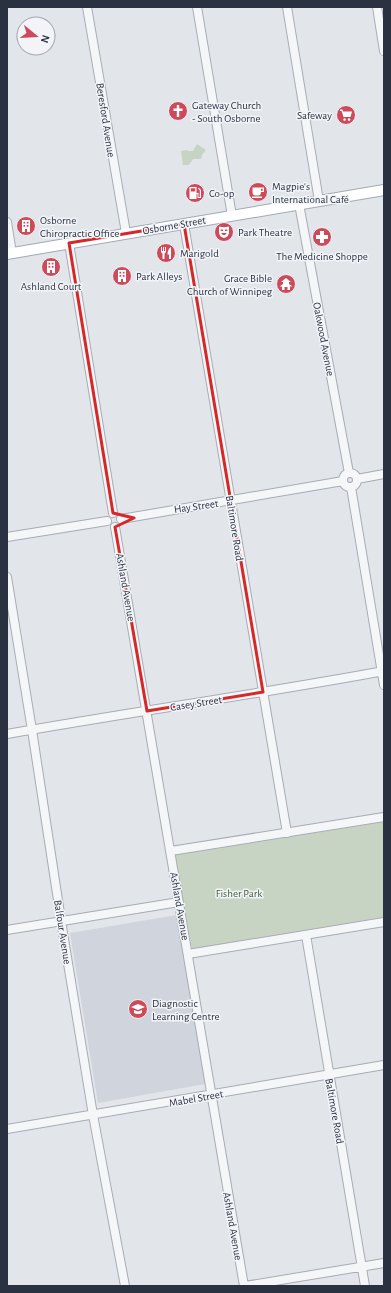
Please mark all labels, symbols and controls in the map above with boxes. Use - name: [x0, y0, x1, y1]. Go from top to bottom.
- north arrow: [16, 16, 56, 56]
- text: N: [39, 34, 51, 44]
- street label: Beresford Avenue: [94, 82, 117, 158]
- church icon: Gateway Church - South Osborne: [167, 100, 189, 122]
- place label: Gateway Church - South Osborne: [192, 100, 261, 124]
- supermarket icon: Safeway: [335, 104, 357, 126]
- place label: Safeway: [297, 110, 332, 121]
- cafe icon: Magpie's International Café: [247, 181, 269, 203]
- place label: Magpie's International Café: [272, 181, 349, 205]
- fuel station icon: Co-op: [184, 182, 206, 204]
- place label: Co-op: [209, 188, 235, 199]
- street label: Osborne Street: [142, 214, 207, 236]
- building icon: Osborne Chiropractic Office: [15, 215, 37, 237]
- place label: Osborne Chiropractic Office: [40, 215, 119, 239]
- theatre icon: Park Theatre: [213, 221, 235, 243]
- pharmacy icon: The Medicine Shoppe: [311, 226, 333, 248]
- place label: Park Theatre: [238, 227, 292, 238]
- restaurant icon: Marigold: [155, 242, 177, 264]
- place label: Marigold: [180, 248, 219, 259]
- place label: The Medicine Shoppe: [276, 251, 368, 262]
- building icon: Ashland Court: [40, 256, 62, 278]
- building icon: Park Alleys: [111, 265, 133, 287]
- place label: Park Alleys: [136, 271, 182, 282]
- place label: Grace Bible Church of Winnipeg: [187, 273, 273, 297]
- temple icon: Grace Bible Church of Winnipeg: [275, 273, 297, 295]
- place label: Ashland Court: [21, 281, 82, 292]
- street label: Oakwood Avenue: [311, 301, 336, 377]
- street label: Baltimore Road: [224, 494, 245, 562]
- street label: Hay Street: [173, 498, 219, 515]
- street label: Ashland Avenue: [114, 552, 137, 622]
- street label: Casey Street: [169, 694, 223, 713]
- street label: Ashland Avenue: [168, 871, 191, 941]
- park label: Fisher Park: [216, 888, 262, 899]
- street label: Balfour Avenue: [52, 899, 73, 965]
- school or university icon: Diagnostic Learning Centre: [127, 998, 149, 1020]
- place label: Diagnostic Learning Centre: [152, 998, 220, 1022]
- street label: Baltimore Road: [323, 1077, 346, 1145]
- street label: Mabel Street: [168, 1088, 225, 1109]
- street label: Ashland Avenue: [221, 1191, 244, 1261]

